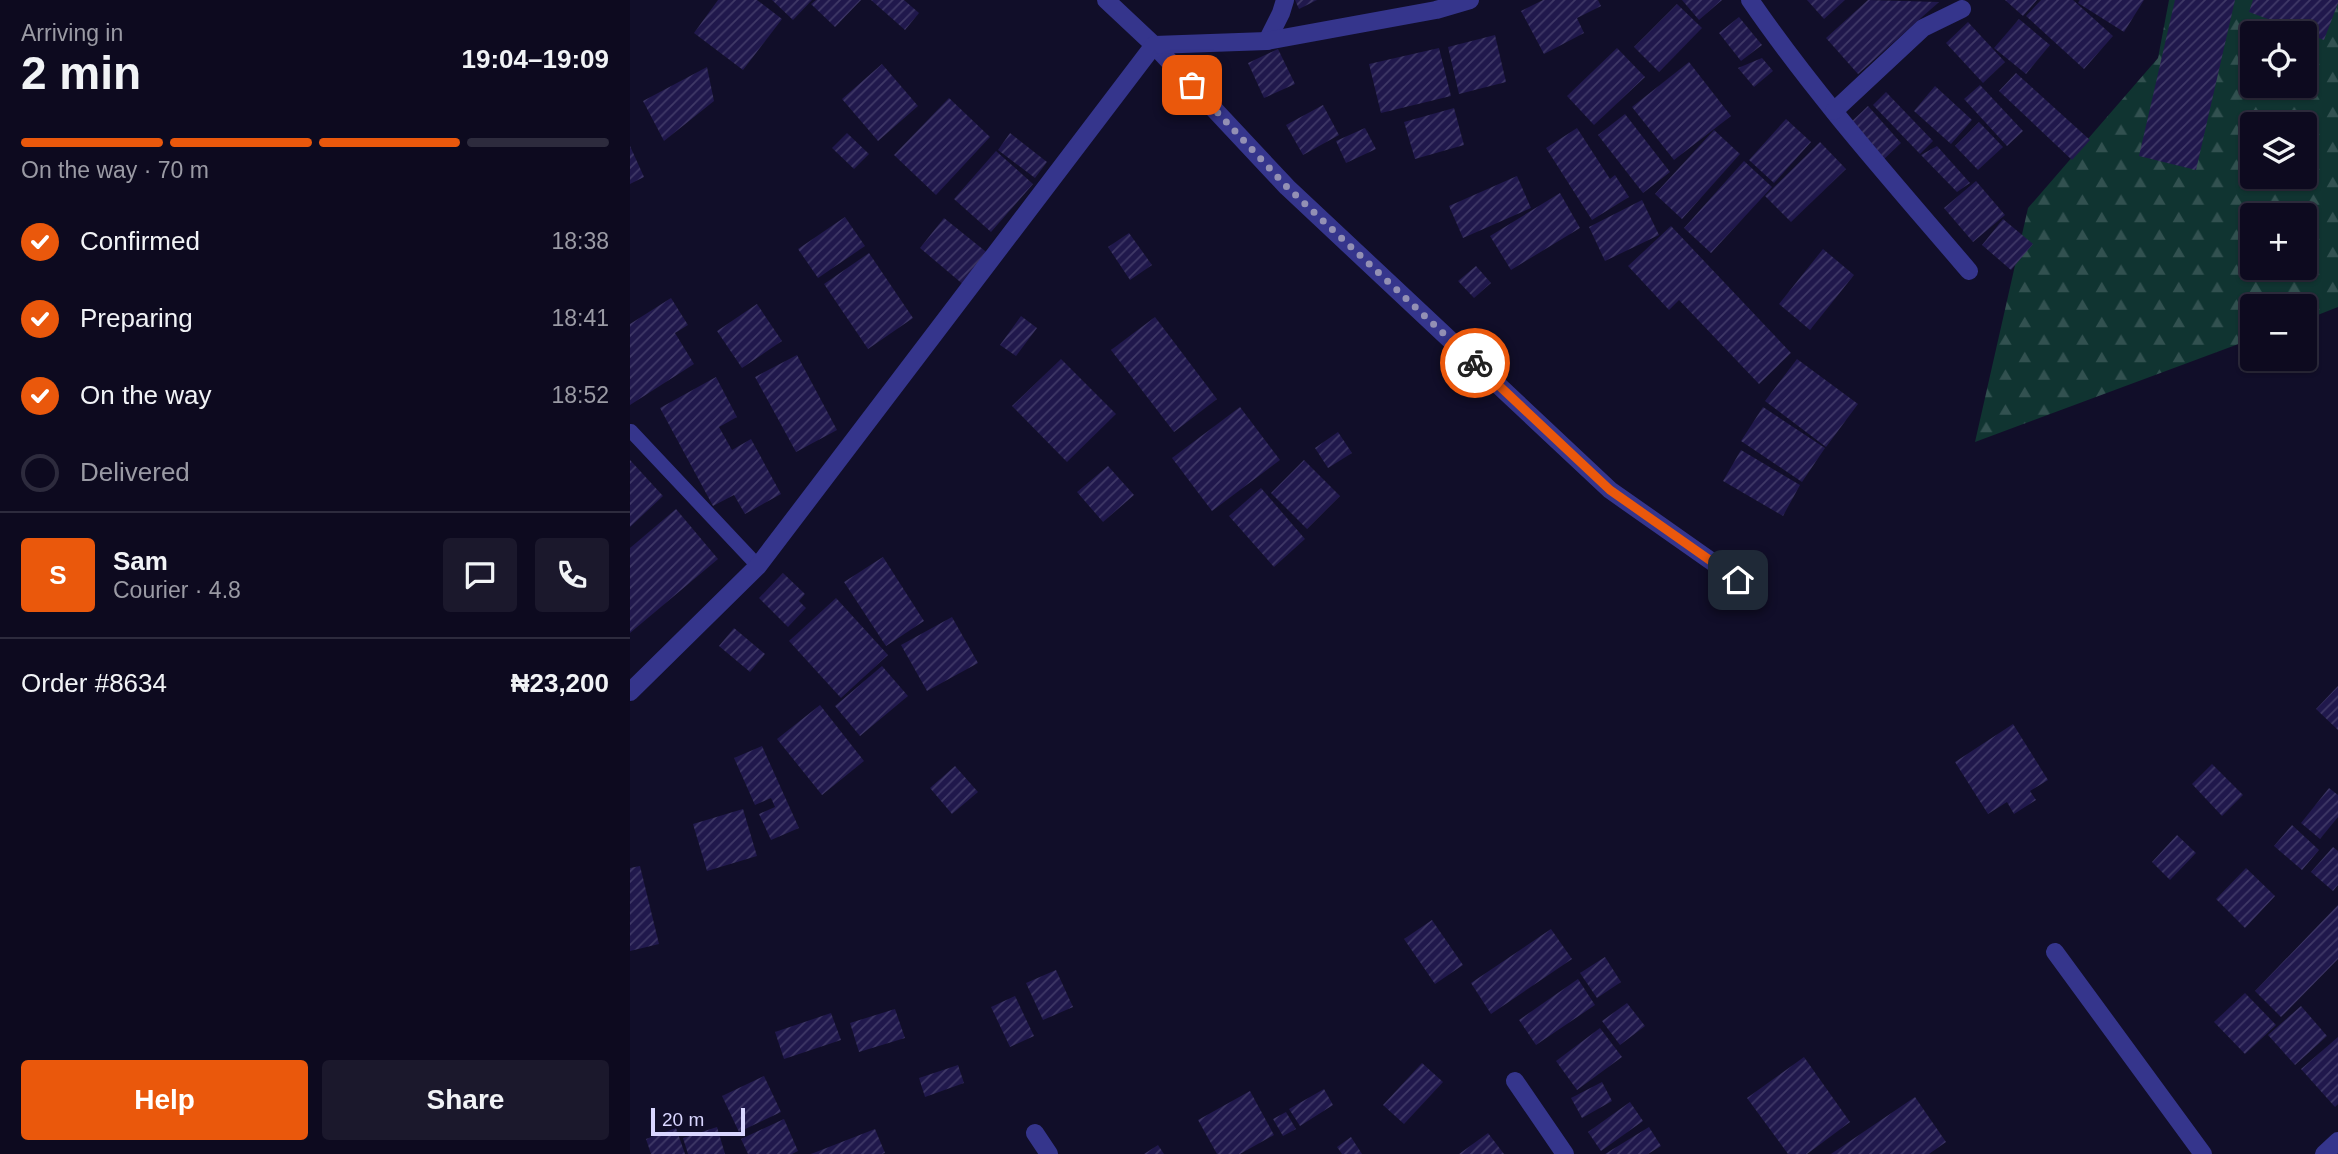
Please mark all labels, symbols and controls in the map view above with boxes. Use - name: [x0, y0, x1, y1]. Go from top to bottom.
- text: Arriving in: [21, 20, 123, 46]
- map controls: [2240, 21, 2317, 371]
- button: locate: [2240, 21, 2317, 98]
- text: 19:04–19:09: [462, 44, 609, 74]
- text: 2 min: [21, 47, 141, 99]
- pin: [1162, 55, 1222, 115]
- icon: bag: [1173, 66, 1211, 104]
- button: layers: [2240, 112, 2317, 189]
- text: On the way · 70 m: [21, 157, 209, 183]
- button: +: [2240, 203, 2317, 280]
- icon: check: [21, 223, 59, 261]
- text: Confirmed: [80, 226, 200, 256]
- text: 18:38: [551, 228, 609, 254]
- button: −: [2240, 294, 2317, 371]
- icon: check: [21, 300, 59, 338]
- text: Preparing: [80, 303, 193, 333]
- text: 18:41: [551, 305, 609, 331]
- courier: [1440, 328, 1510, 398]
- icon: bike: [1456, 344, 1494, 382]
- icon: check: [21, 377, 59, 415]
- text: On the way: [80, 380, 212, 410]
- text: 18:52: [551, 382, 609, 408]
- text: Delivered: [80, 457, 190, 487]
- button: chat: [443, 538, 517, 612]
- button: phone: [535, 538, 609, 612]
- text: Sam: [113, 546, 168, 576]
- pin: [1708, 550, 1768, 610]
- text: S: [49, 560, 67, 590]
- icon: home: [1719, 561, 1757, 599]
- text: Courier · 4.8: [113, 577, 241, 603]
- text: Order #8634: [21, 668, 167, 698]
- text: ₦23,200: [511, 668, 609, 698]
- button: Help: [21, 1060, 308, 1140]
- button: Share: [322, 1060, 609, 1140]
- scale bar: [651, 1105, 746, 1137]
- text: 20 m: [662, 1109, 704, 1130]

